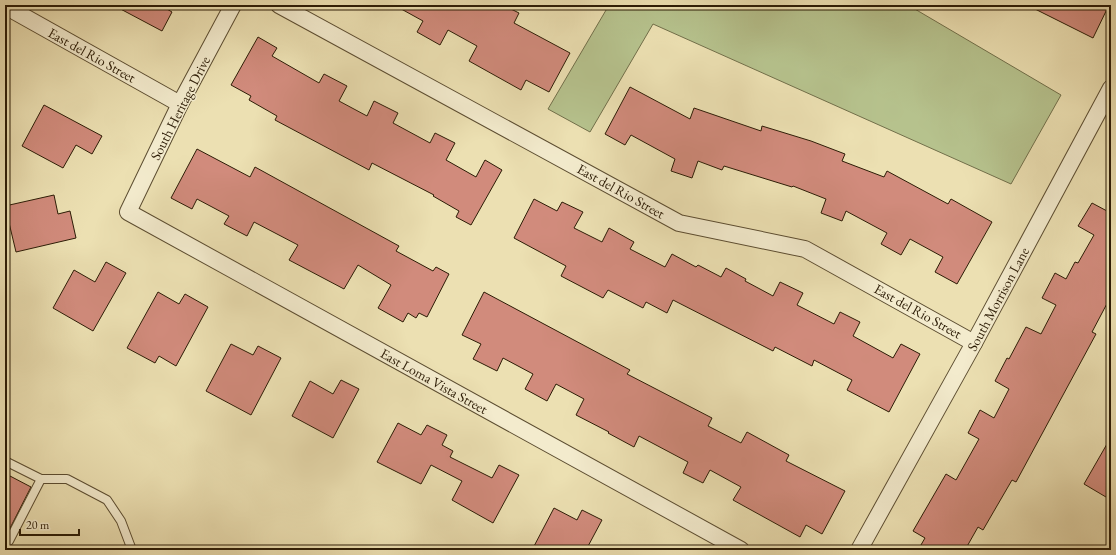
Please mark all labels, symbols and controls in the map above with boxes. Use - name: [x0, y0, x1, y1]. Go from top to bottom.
- street label: East del Rio Street: [45, 24, 140, 87]
- street label: South Heritage Drive: [146, 52, 214, 163]
- street label: East del Rio Street: [574, 160, 669, 223]
- street label: South Morrison Lane: [963, 243, 1033, 354]
- street label: East del Rio Street: [871, 280, 966, 343]
- street label: East Loma Vista Street: [377, 344, 491, 418]
- scale bar: [20, 511, 79, 537]
- text: 20 m: [26, 517, 50, 533]

